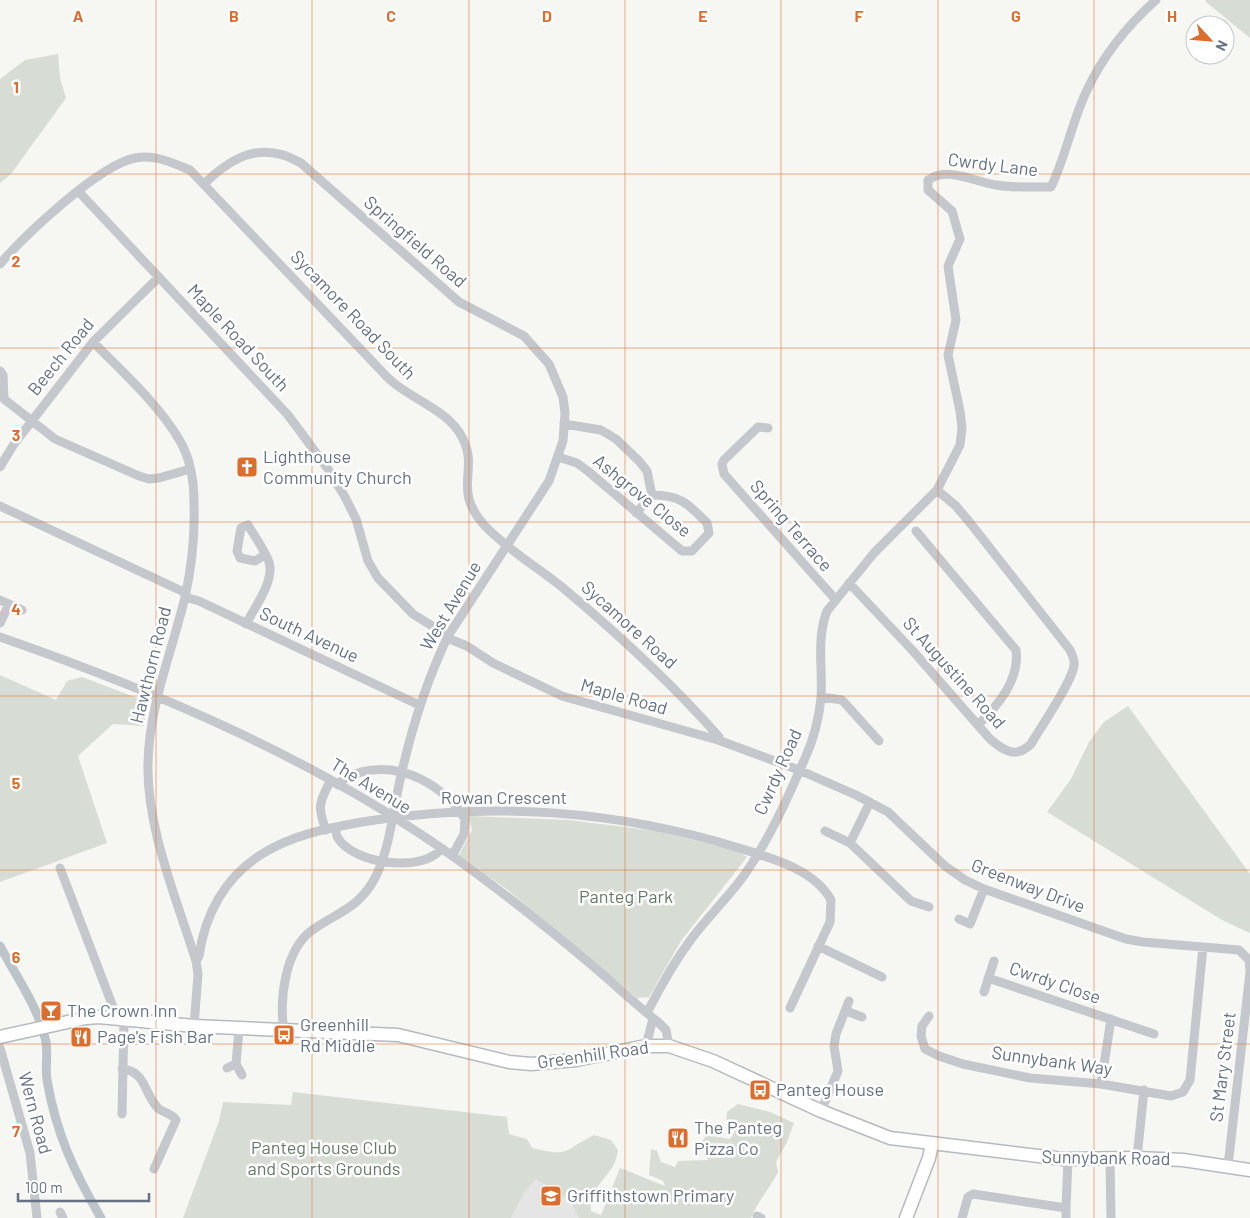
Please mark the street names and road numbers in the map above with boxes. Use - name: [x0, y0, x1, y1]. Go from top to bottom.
- street label: Cwrdy Lane: [947, 148, 1039, 180]
- street label: Springfield Road: [360, 191, 472, 292]
- street label: Sycamore Road South: [286, 245, 421, 383]
- street label: Maple Road South: [183, 279, 294, 396]
- street label: Beech Road: [22, 313, 98, 399]
- street label: Ashgrove Close: [589, 449, 696, 541]
- street label: Spring Terrace: [746, 475, 838, 576]
- street label: West Avenue: [415, 557, 485, 654]
- street label: Sycamore Road: [577, 576, 682, 673]
- street label: South Avenue: [256, 602, 363, 667]
- street label: Hawthorn Road: [125, 604, 175, 725]
- street label: St Augustine Road: [899, 612, 1011, 733]
- street label: Maple Road: [578, 673, 670, 719]
- street label: Cwrdy Road: [748, 725, 806, 818]
- street label: The Avenue: [327, 752, 416, 818]
- street label: Rowan Crescent: [441, 786, 567, 808]
- street label: Greenway Drive: [968, 853, 1088, 917]
- street label: Cwrdy Close: [1007, 956, 1104, 1008]
- street label: St Mary Street: [1204, 1011, 1240, 1123]
- street label: Greenhill Road: [536, 1035, 650, 1073]
- street label: Sunnybank Way: [991, 1041, 1114, 1079]
- street label: Wern Road: [14, 1069, 57, 1156]
- street label: Sunnybank Road: [1041, 1145, 1171, 1169]

